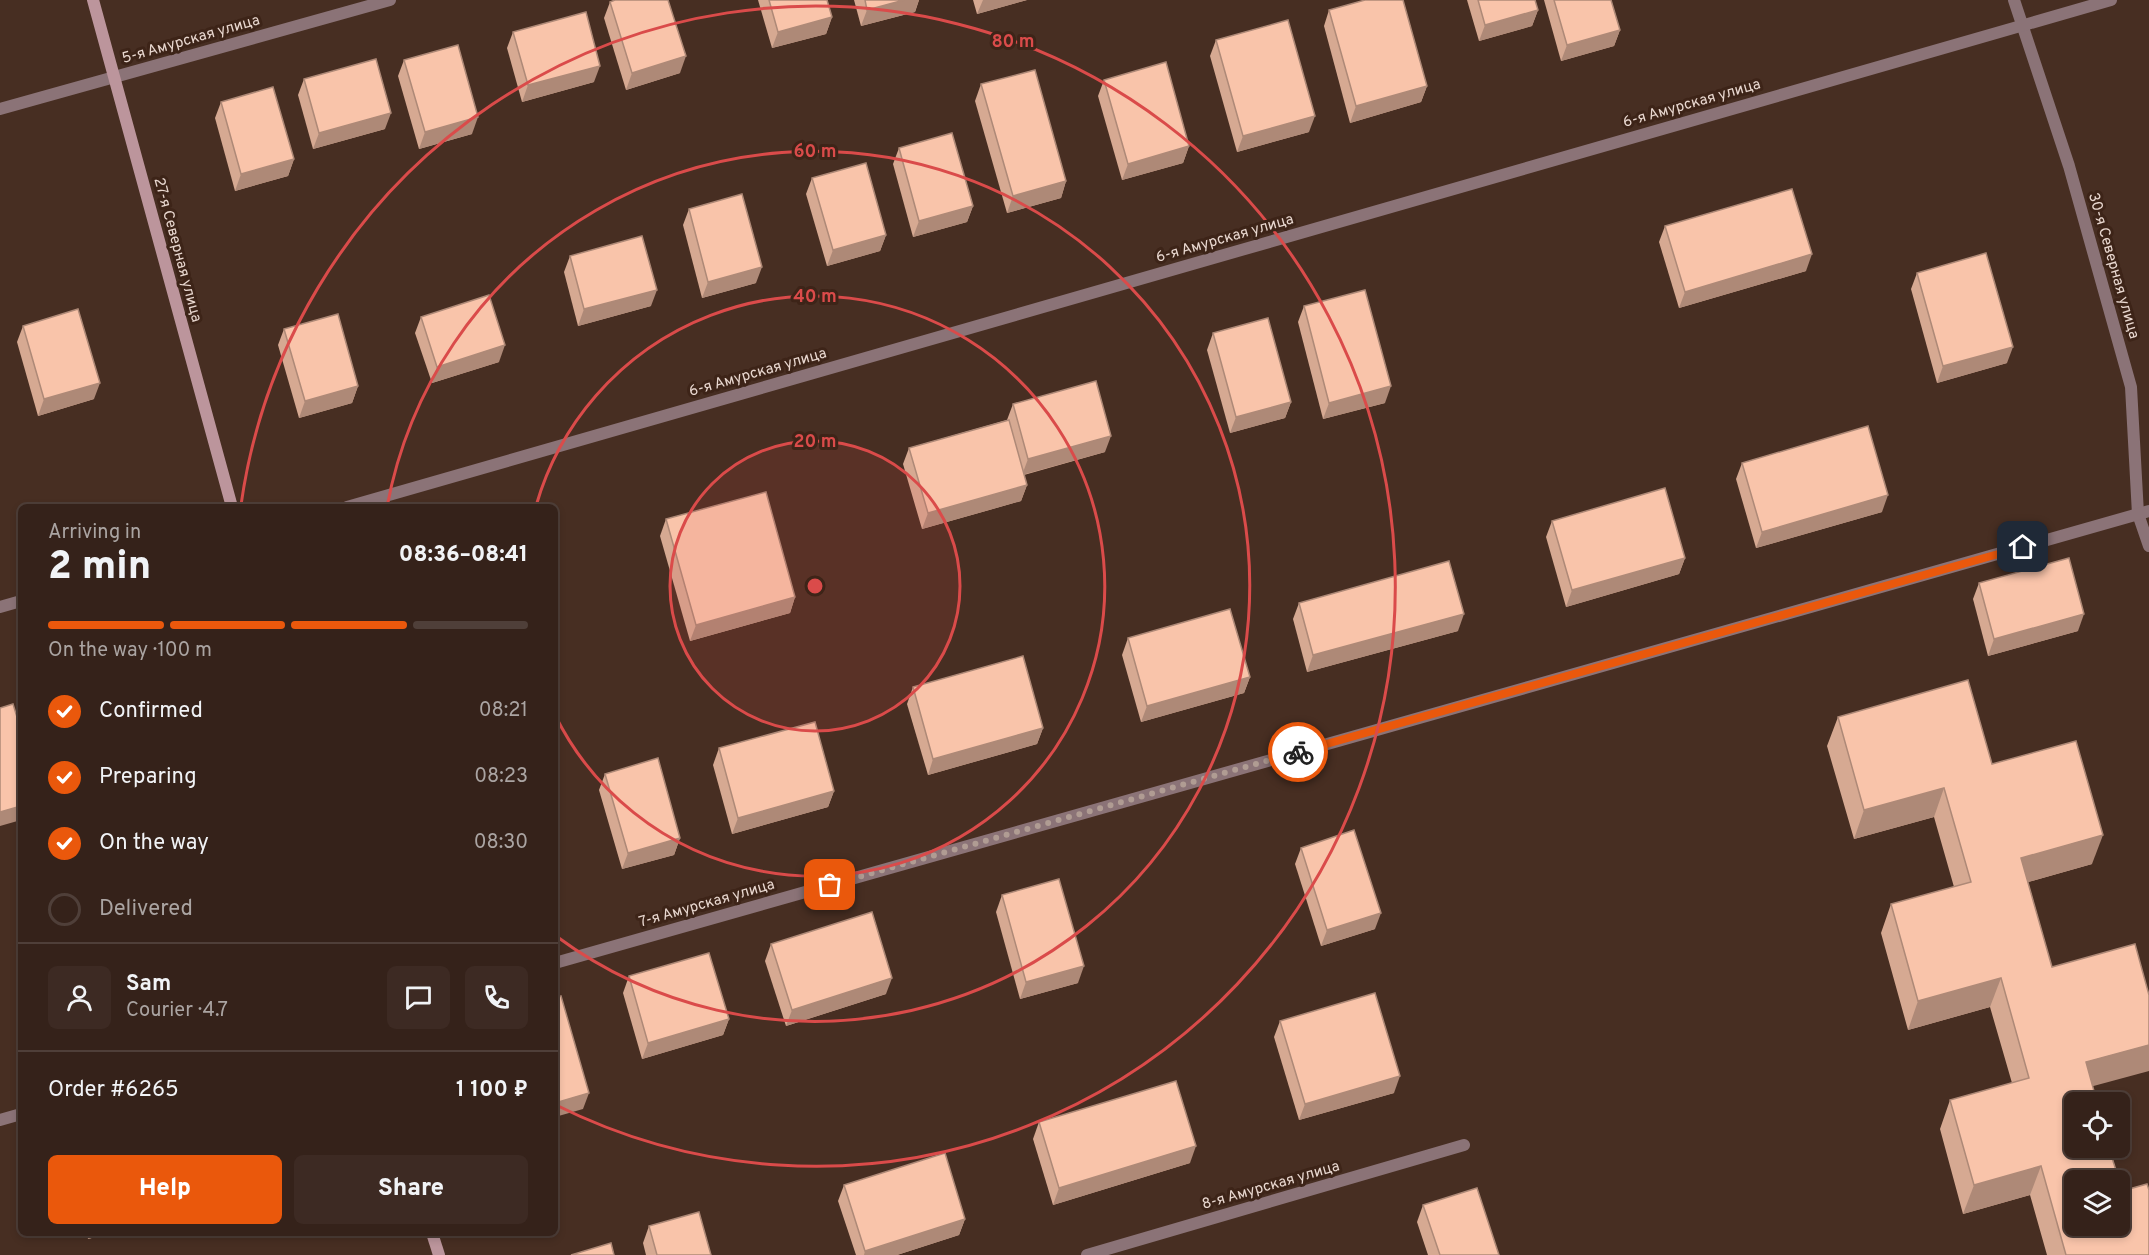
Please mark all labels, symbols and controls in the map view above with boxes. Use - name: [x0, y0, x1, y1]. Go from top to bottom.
- street label: 5-я Амурская улица: [120, 11, 262, 69]
- text: 80 m: [991, 31, 1035, 54]
- street label: 6-я Амурская улица: [1621, 75, 1763, 133]
- text: 60 m: [793, 141, 837, 164]
- street label: 27-я Северная улица: [149, 176, 205, 324]
- street label: 30-я Северная улица: [2083, 191, 2143, 341]
- street label: 6-я Амурская улица: [1154, 210, 1296, 268]
- text: 40 m: [793, 286, 837, 309]
- street label: 6-я Амурская улица: [687, 344, 829, 402]
- text: 20 m: [793, 431, 837, 454]
- text: Arriving in: [48, 520, 141, 546]
- pin: [1997, 521, 2048, 572]
- icon: home: [2006, 530, 2039, 563]
- text: 08:36–08:41: [399, 542, 528, 569]
- text: 2 min: [48, 544, 151, 593]
- centre of rings: [805, 576, 825, 596]
- text: On the way · 100 m: [48, 638, 212, 664]
- icon: check: [48, 695, 81, 728]
- text: Confirmed: [99, 698, 203, 725]
- text: 08:21: [479, 698, 528, 724]
- courier: [1268, 722, 1328, 782]
- icon: bike: [1282, 736, 1315, 769]
- icon: check: [48, 761, 81, 794]
- text: Preparing: [99, 764, 197, 791]
- text: 08:23: [474, 764, 528, 790]
- icon: check: [48, 827, 81, 860]
- text: On the way: [99, 830, 209, 857]
- text: 08:30: [474, 830, 528, 856]
- pin: [804, 859, 855, 910]
- icon: bag: [813, 868, 846, 901]
- street label: 7-я Амурская улица: [637, 876, 777, 932]
- text: Delivered: [99, 896, 193, 923]
- button: person: [48, 966, 111, 1029]
- button: chat: [387, 966, 450, 1029]
- button: phone: [465, 966, 528, 1029]
- text: Sam: [126, 971, 171, 998]
- text: Courier · 4.7: [126, 998, 228, 1024]
- text: Order #6265: [48, 1077, 179, 1104]
- text: 1 100 ₽: [456, 1077, 528, 1104]
- map controls: [2064, 1092, 2130, 1236]
- button: locate: [2064, 1092, 2130, 1158]
- button: Help: [48, 1155, 282, 1224]
- button: Share: [294, 1155, 528, 1224]
- street label: 8-я Амурская улица: [1200, 1157, 1342, 1215]
- button: layers: [2064, 1170, 2130, 1236]

